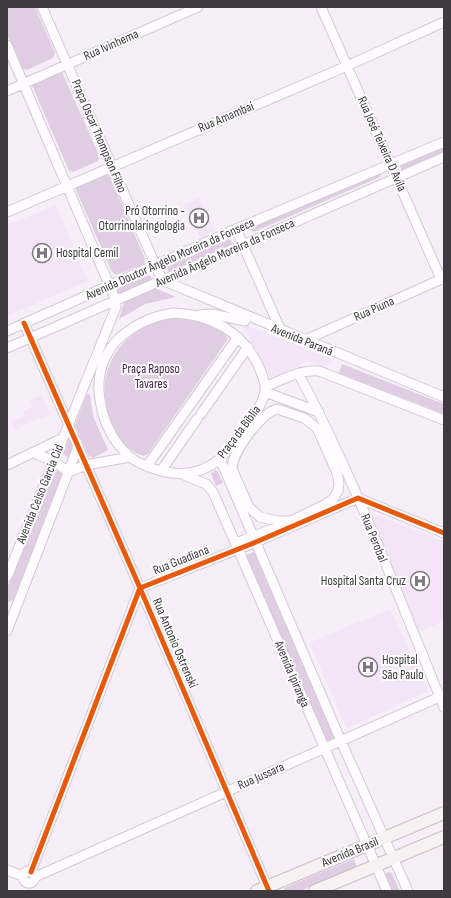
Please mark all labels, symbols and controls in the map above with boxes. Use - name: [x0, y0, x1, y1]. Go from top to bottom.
- street label: Rua Ivinhema: [81, 26, 141, 64]
- street label: Praça Oscar Thompson Filho: [68, 77, 130, 195]
- street label: Rua José Teixeira D Avila: [354, 94, 410, 194]
- street label: Rua Amambaí: [196, 98, 257, 136]
- place label: Pró Otorrino - Otorrinolaringologia: [98, 203, 185, 234]
- hospital icon: Pró Otorrino - Otorrinolaringologia: [188, 207, 210, 229]
- street label: Avenida Doutor Ângelo Moreira da Fonseca: [82, 214, 257, 304]
- street label: Avenida Ângelo Moreira da Fonseca: [152, 215, 297, 291]
- hospital icon: Hospital Cemil: [31, 242, 53, 264]
- place label: Hospital Cemil: [56, 245, 118, 261]
- street label: Rua Piuna: [351, 293, 397, 325]
- street label: Avenida Paraná: [268, 320, 335, 360]
- park label: Praça Raposo Tavares: [122, 361, 180, 392]
- street label: Praça da Bíblia: [214, 402, 264, 462]
- street label: Avenida Celso Garcia Cid: [12, 442, 67, 547]
- street label: Rua Perobal: [357, 511, 391, 565]
- street label: Rua Guadiana: [151, 542, 211, 578]
- hospital icon: Hospital Santa Cruz: [409, 570, 431, 592]
- place label: Hospital Santa Cruz: [321, 573, 406, 589]
- street label: Rua Antonio Ostrenski: [149, 596, 201, 690]
- street label: Avenida Ipiranga: [270, 637, 313, 710]
- place label: Hospital São Paulo: [382, 652, 424, 683]
- hospital icon: Hospital São Paulo: [357, 656, 379, 678]
- street label: Rua Jussara: [235, 759, 287, 793]
- street label: Avenida Brasil: [318, 833, 381, 871]

